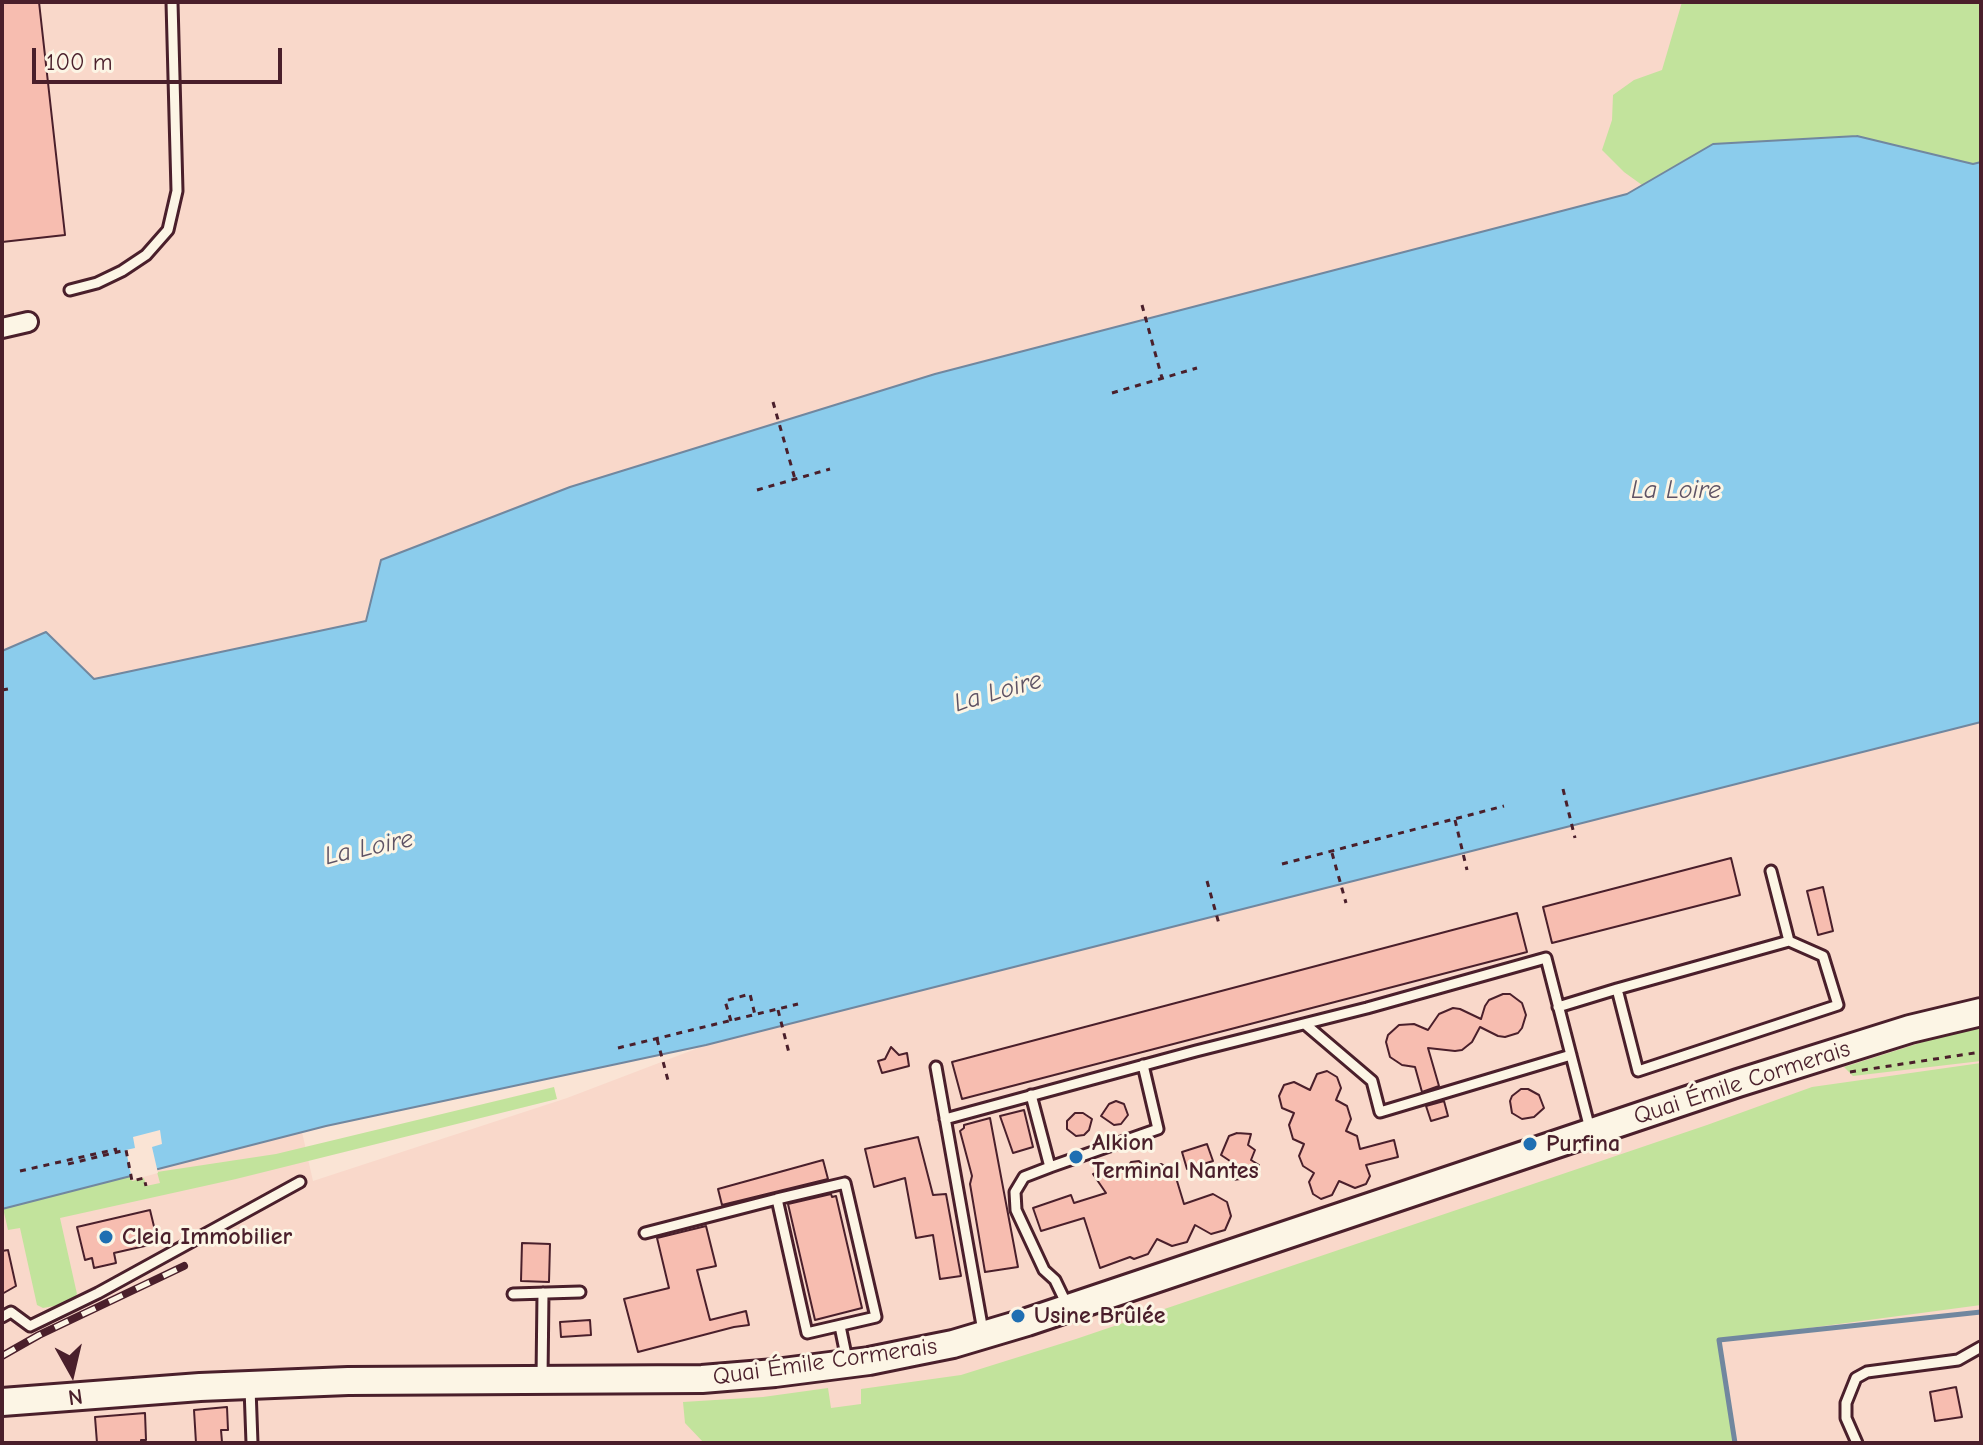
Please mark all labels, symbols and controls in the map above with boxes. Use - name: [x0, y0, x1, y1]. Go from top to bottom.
- scale bar: [36, 32, 286, 82]
- text: 100 m: [46, 48, 113, 76]
- water label: La Loire: [1631, 475, 1721, 507]
- water label: La Loire: [950, 665, 1046, 719]
- water label: La Loire: [322, 823, 416, 873]
- street label: Quai Émile Cormerais: [1630, 1034, 1854, 1132]
- place label: Alkion Terminal Nantes: [1092, 1129, 1259, 1185]
- place label: Purfina: [1546, 1130, 1620, 1158]
- marker: Purfina: [1521, 1135, 1539, 1153]
- marker: Alkion Terminal Nantes: [1067, 1148, 1085, 1166]
- place label: Cleia Immobilier: [122, 1223, 292, 1251]
- marker: Cleia Immobilier: [97, 1228, 115, 1246]
- place label: Usine Brûlée: [1034, 1302, 1165, 1330]
- marker: Usine Brûlée: [1009, 1307, 1027, 1325]
- street label: Quai Émile Cormerais: [711, 1332, 939, 1392]
- north arrow: [32, 1333, 112, 1413]
- text: N: [66, 1383, 84, 1411]

